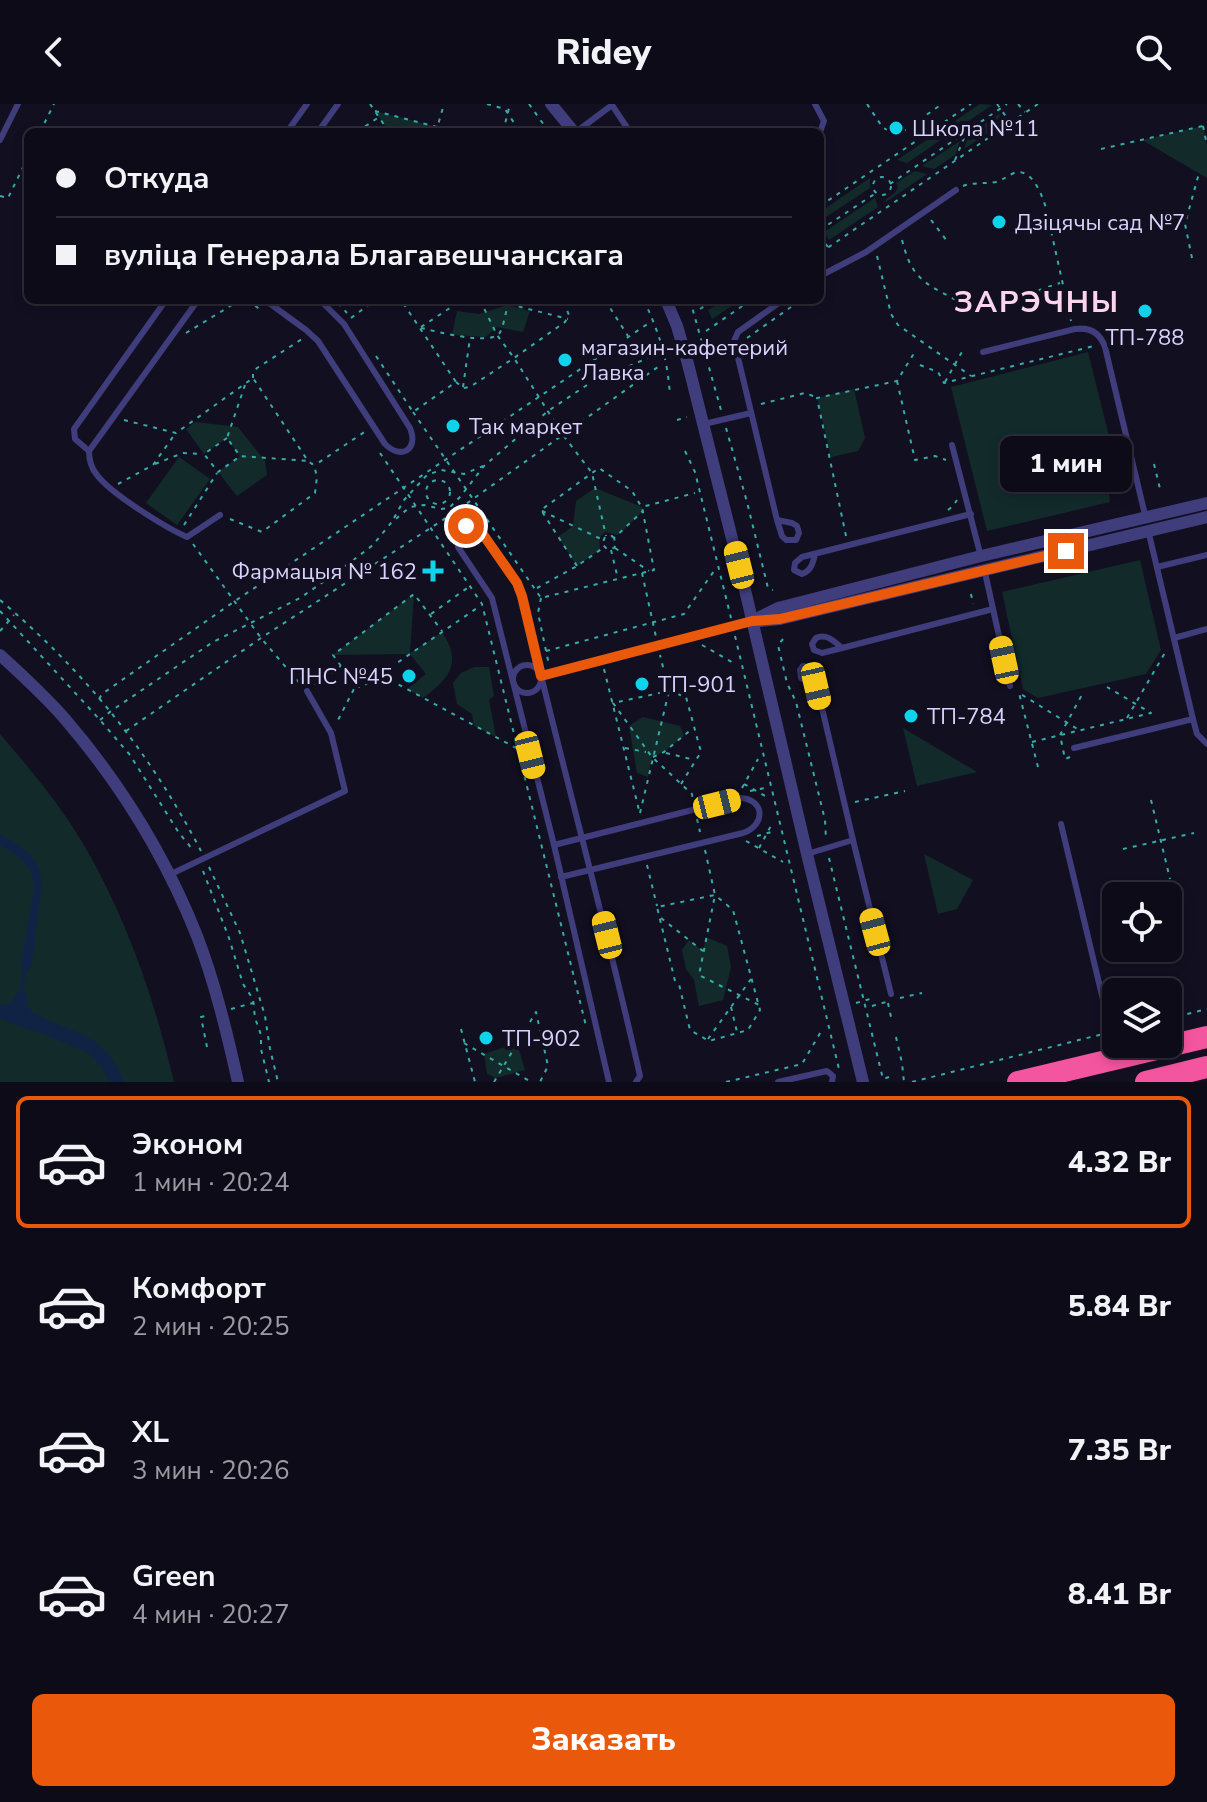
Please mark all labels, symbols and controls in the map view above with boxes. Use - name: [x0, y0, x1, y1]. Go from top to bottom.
- text: Ridey: [556, 28, 651, 77]
- icon: back: [32, 30, 76, 74]
- icon: search: [1131, 30, 1175, 74]
- place label: Школа №11: [912, 114, 1039, 144]
- marker: Школа №11: [887, 119, 905, 137]
- text: Откуда: [104, 158, 210, 199]
- place label: Дзіцячы сад №7: [1015, 208, 1185, 238]
- marker: Дзіцячы сад №7: [990, 213, 1008, 231]
- text: вуліца Генерала Благавешчанскага: [104, 235, 624, 276]
- district label: ЗАРЭЧНЫ: [954, 282, 1120, 323]
- marker: ТП-788: [1136, 302, 1154, 320]
- place label: ТП-788: [1106, 323, 1184, 353]
- place label: магазин-кафетерий Лавка: [581, 333, 788, 388]
- marker: магазин-кафетерий Лавка: [556, 351, 574, 369]
- place label: Так маркет: [469, 412, 583, 442]
- marker: Так маркет: [444, 417, 462, 435]
- callout: 1 мин: [1000, 435, 1132, 491]
- text: 1 мин: [1029, 446, 1103, 481]
- route start: [448, 508, 484, 544]
- route end: [1048, 533, 1084, 569]
- car: [722, 539, 756, 591]
- place label: Фармацыя № 162: [231, 557, 417, 587]
- marker: Фармацыя № 162: [424, 562, 442, 580]
- car: [987, 634, 1021, 686]
- car: [799, 660, 833, 712]
- place label: ПНС №45: [289, 662, 393, 692]
- marker: ПНС №45: [400, 667, 418, 685]
- place label: ТП-901: [658, 670, 737, 700]
- marker: ТП-901: [633, 675, 651, 693]
- place label: ТП-784: [927, 702, 1006, 732]
- marker: ТП-784: [902, 707, 920, 725]
- car: [513, 729, 547, 781]
- car: [691, 787, 743, 821]
- map controls: [1102, 882, 1182, 1058]
- button: locate: [1102, 882, 1182, 962]
- car: [857, 906, 893, 958]
- car: [590, 909, 624, 961]
- button: layers: [1102, 978, 1182, 1058]
- place label: ТП-902: [502, 1024, 581, 1054]
- marker: ТП-902: [477, 1029, 495, 1047]
- text: Эконом: [132, 1124, 243, 1165]
- icon: car: [36, 1126, 108, 1198]
- text: 4.32 Br: [1068, 1142, 1171, 1183]
- text: 1 мин · 20:24: [132, 1165, 289, 1200]
- text: Комфорт: [132, 1268, 266, 1309]
- icon: car: [36, 1270, 108, 1342]
- text: 5.84 Br: [1068, 1286, 1171, 1327]
- text: 2 мин · 20:25: [132, 1309, 289, 1344]
- text: XL: [132, 1412, 169, 1453]
- icon: car: [36, 1414, 108, 1486]
- text: 7.35 Br: [1068, 1430, 1171, 1471]
- text: 3 мин · 20:26: [132, 1453, 289, 1488]
- text: Green: [132, 1556, 216, 1597]
- icon: car: [36, 1558, 108, 1630]
- text: 8.41 Br: [1068, 1574, 1171, 1615]
- text: 4 мин · 20:27: [132, 1597, 289, 1632]
- button: Заказать: [32, 1694, 1175, 1786]

